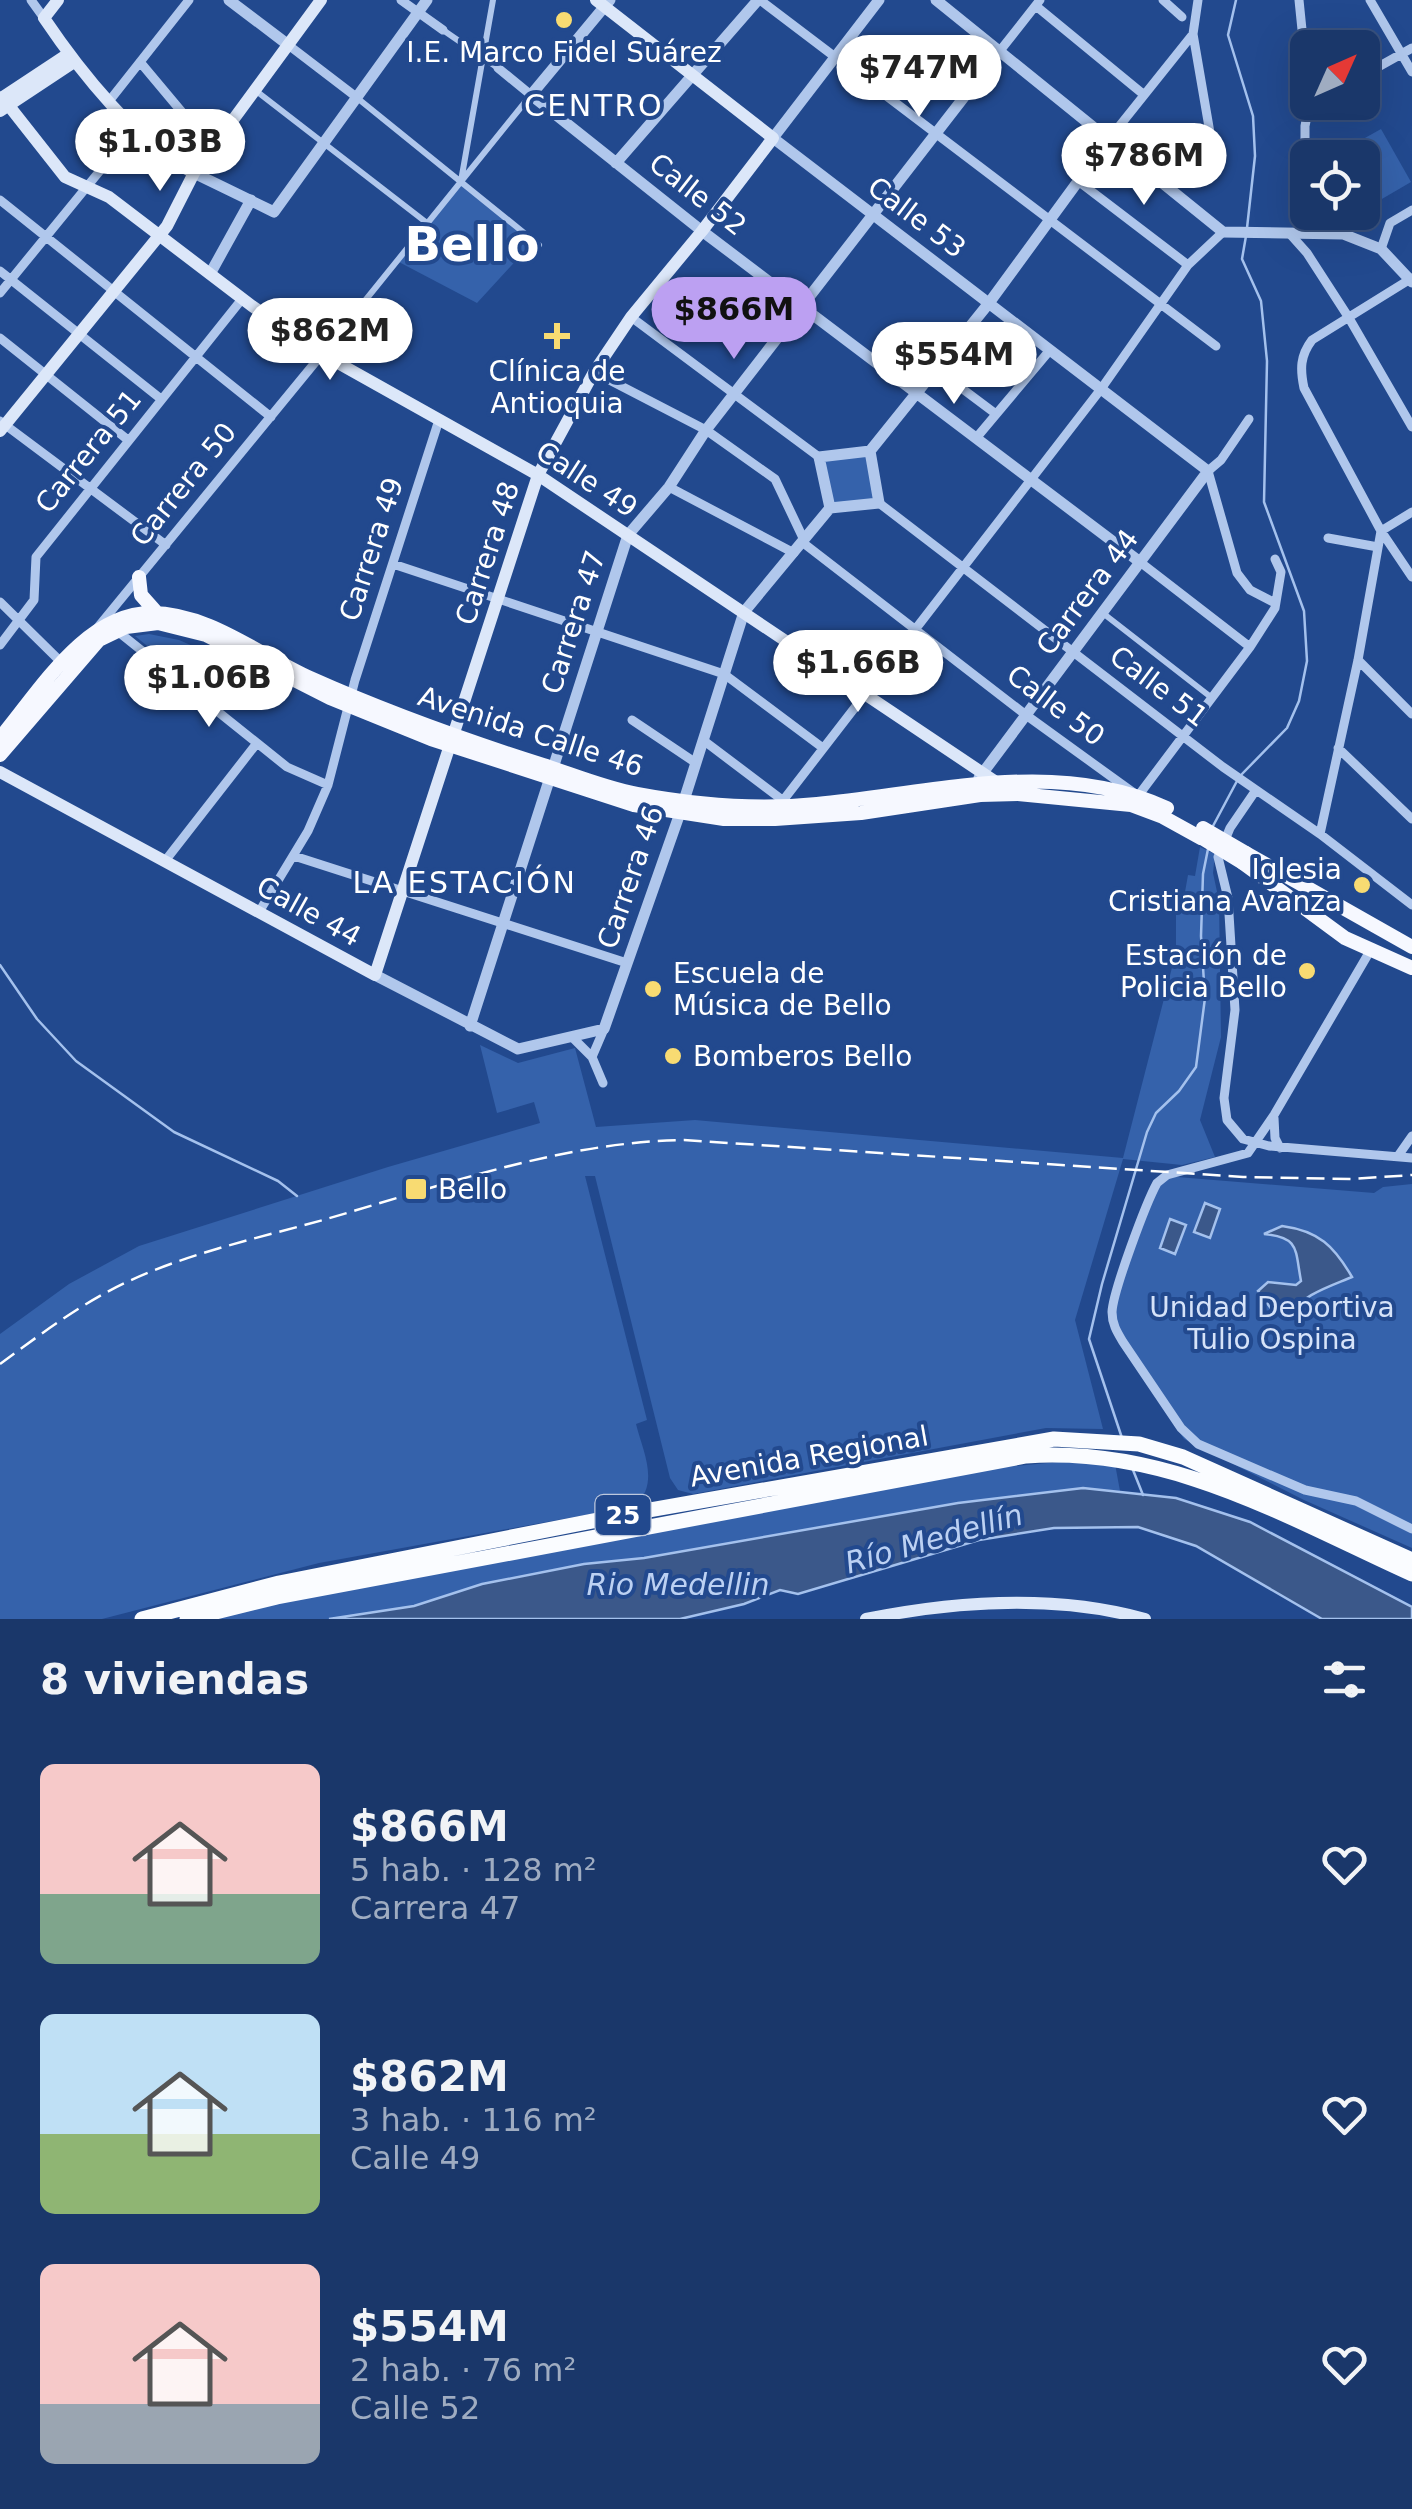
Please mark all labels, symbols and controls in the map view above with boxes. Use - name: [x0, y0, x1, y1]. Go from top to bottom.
- marker: I.E. Marco Fidel Suárez: [553, 9, 575, 31]
- north arrow: [1290, 30, 1380, 120]
- map controls: [1290, 30, 1380, 230]
- pin: $747M: [849, 35, 989, 120]
- place label: I.E. Marco Fidel Suárez: [406, 36, 722, 69]
- text: $747M: [859, 48, 979, 86]
- district label: CENTRO: [524, 88, 664, 123]
- pin: $1.03B: [79, 109, 241, 194]
- text: $1.03B: [97, 122, 223, 160]
- pin: $786M: [1074, 123, 1214, 208]
- text: $786M: [1084, 136, 1204, 174]
- button: locate: [1290, 140, 1380, 230]
- street label: Calle 52: [643, 146, 753, 242]
- street label: Calle 53: [861, 170, 972, 265]
- district label: Bello: [404, 216, 540, 272]
- pin: $866M: [664, 277, 804, 362]
- text: $866M: [674, 290, 794, 328]
- pin: $862M: [260, 298, 400, 383]
- text: $862M: [270, 311, 390, 349]
- pin: $554M: [884, 322, 1024, 407]
- marker: Clínica de Antioquia: [544, 323, 570, 349]
- text: $554M: [894, 335, 1014, 373]
- place label: Clínica de Antioquia: [488, 355, 626, 420]
- street label: Carrera 51: [29, 383, 148, 520]
- street label: Carrera 50: [124, 416, 243, 553]
- street label: Calle 49: [530, 435, 644, 524]
- street label: Carrera 49: [333, 473, 410, 625]
- street label: Carrera 48: [449, 477, 526, 629]
- street label: Carrera 44: [1029, 523, 1145, 662]
- street label: Carrera 47: [535, 546, 612, 698]
- pin: $1.66B: [777, 630, 939, 715]
- street label: Calle 51: [1103, 639, 1214, 734]
- text: $1.66B: [795, 643, 921, 681]
- pin: $1.06B: [128, 645, 290, 730]
- text: $1.06B: [146, 658, 272, 696]
- street label: Calle 50: [1000, 658, 1111, 753]
- street label: Avenida Calle 46: [414, 680, 648, 783]
- street label: Carrera 46: [591, 801, 670, 953]
- place label: Iglesia Cristiana Avanza: [1108, 853, 1342, 918]
- district label: LA ESTACIÓN: [353, 864, 577, 900]
- street label: Calle 44: [251, 869, 367, 954]
- marker: Iglesia Cristiana Avanza: [1351, 874, 1373, 896]
- place label: Estación de Policia Bello: [1120, 939, 1287, 1004]
- place label: Escuela de Música de Bello: [673, 957, 892, 1022]
- marker: Estación de Policia Bello: [1296, 960, 1318, 982]
- marker: Escuela de Música de Bello: [642, 978, 664, 1000]
- place label: Bomberos Bello: [693, 1040, 912, 1073]
- marker: Bomberos Bello: [662, 1045, 684, 1067]
- place label: Bello: [438, 1173, 507, 1206]
- marker: Bello: [403, 1176, 429, 1202]
- park label: Unidad Deportiva Tulio Ospina: [1149, 1291, 1395, 1356]
- street label: Avenida Regional: [687, 1419, 931, 1494]
- road number: 25: [596, 1495, 650, 1535]
- water label: Río Medellín: [841, 1496, 1027, 1581]
- water label: Rio Medellin: [587, 1567, 769, 1602]
- icon: filters: [1317, 1652, 1372, 1707]
- text: 8 viviendas: [40, 1655, 309, 1704]
- text: $866M: [350, 1802, 509, 1851]
- icon: home: [120, 1804, 240, 1924]
- icon: heart: [1317, 1837, 1372, 1892]
- text: 5 hab. · 128 m²: [350, 1851, 597, 1889]
- text: Carrera 47: [350, 1889, 520, 1927]
- text: $862M: [350, 2052, 509, 2101]
- icon: home: [120, 2054, 240, 2174]
- icon: heart: [1317, 2087, 1372, 2142]
- text: 3 hab. · 116 m²: [350, 2101, 597, 2139]
- text: Calle 49: [350, 2139, 480, 2177]
- text: $554M: [350, 2302, 509, 2351]
- icon: home: [120, 2304, 240, 2424]
- icon: heart: [1317, 2337, 1372, 2392]
- text: 2 hab. · 76 m²: [350, 2351, 576, 2389]
- text: Calle 52: [350, 2389, 480, 2427]

